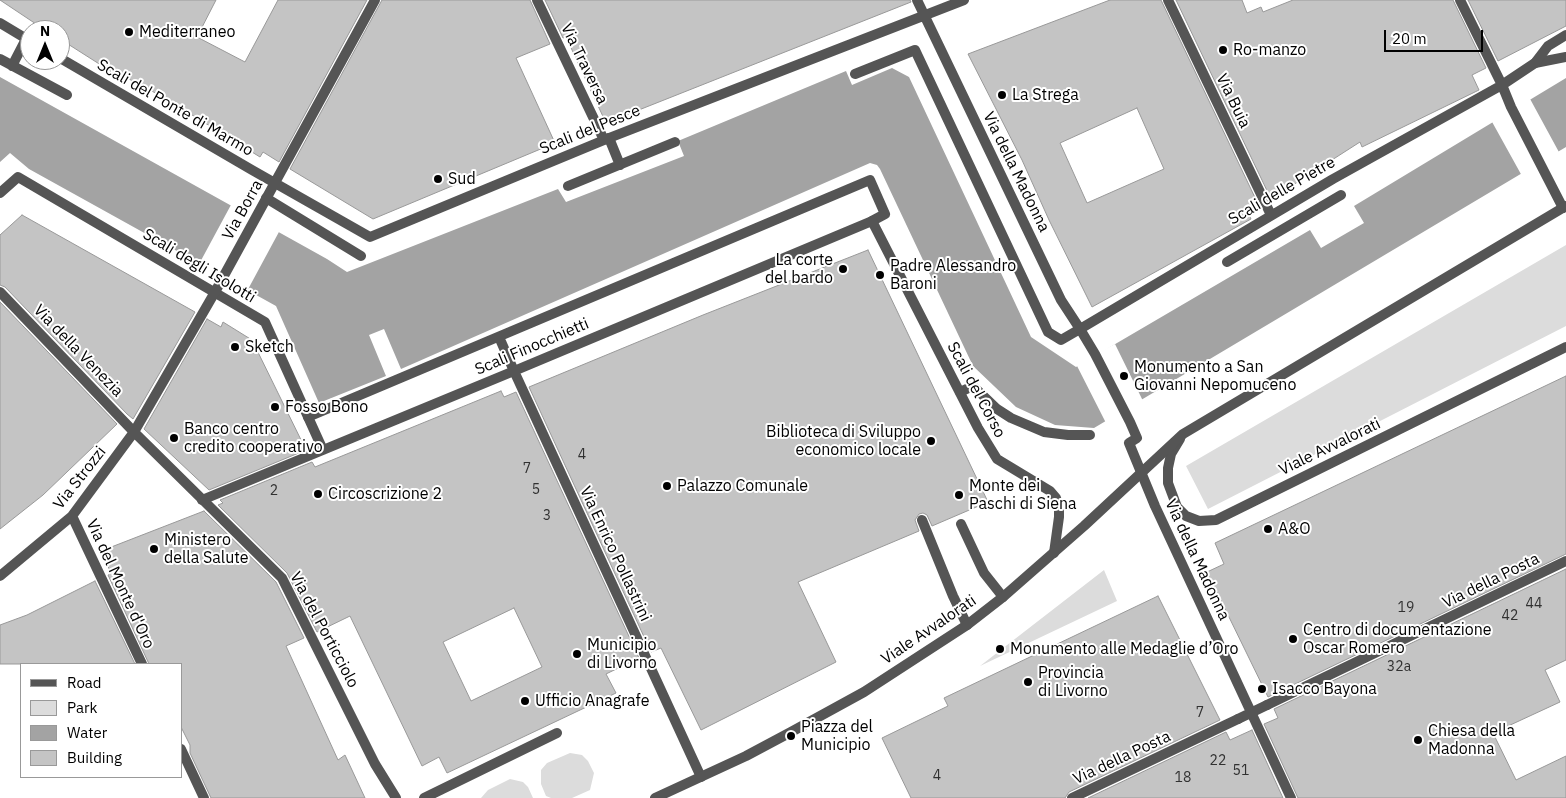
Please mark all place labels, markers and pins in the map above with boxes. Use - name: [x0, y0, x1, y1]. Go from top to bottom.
- place label: Mediterraneo: [139, 22, 235, 42]
- marker: Mediterraneo: [123, 26, 135, 38]
- place label: Ro-manzo: [1233, 40, 1306, 60]
- marker: Ro-manzo: [1217, 44, 1229, 56]
- place label: La Strega: [1012, 85, 1079, 105]
- marker: La Strega: [996, 89, 1008, 101]
- place label: Sud: [448, 169, 476, 189]
- marker: Sud: [432, 173, 444, 185]
- place label: La corte del bardo: [765, 250, 833, 288]
- place label: Padre Alessandro Baroni: [890, 256, 1016, 294]
- marker: La corte del bardo: [837, 263, 849, 275]
- marker: Padre Alessandro Baroni: [874, 269, 886, 281]
- place label: Sketch: [245, 337, 294, 357]
- marker: Sketch: [229, 341, 241, 353]
- place label: Monumento a San Giovanni Nepomuceno: [1134, 357, 1296, 395]
- marker: Monumento a San Giovanni Nepomuceno: [1118, 370, 1130, 382]
- place label: Fosso Bono: [285, 397, 368, 417]
- marker: Fosso Bono: [269, 401, 281, 413]
- place label: Banco centro credito cooperativo: [184, 419, 323, 457]
- place label: Biblioteca di Sviluppo economico locale: [766, 422, 921, 460]
- marker: Banco centro credito cooperativo: [168, 432, 180, 444]
- marker: Biblioteca di Sviluppo economico locale: [925, 435, 937, 447]
- place label: Palazzo Comunale: [677, 476, 808, 496]
- place label: Monte dei Paschi di Siena: [969, 476, 1077, 514]
- marker: Palazzo Comunale: [661, 480, 673, 492]
- place label: Circoscrizione 2: [328, 484, 442, 504]
- marker: Circoscrizione 2: [312, 488, 324, 500]
- marker: Monte dei Paschi di Siena: [953, 489, 965, 501]
- place label: A&O: [1278, 519, 1311, 539]
- marker: A&O: [1262, 523, 1274, 535]
- place label: Ministero della Salute: [164, 530, 249, 568]
- marker: Ministero della Salute: [148, 543, 160, 555]
- place label: Centro di documentazione Oscar Romero: [1303, 620, 1492, 658]
- marker: Centro di documentazione Oscar Romero: [1287, 633, 1299, 645]
- place label: Municipio di Livorno: [587, 635, 657, 673]
- place label: Monumento alle Medaglie d’Oro: [1010, 639, 1238, 659]
- marker: Monumento alle Medaglie d’Oro: [994, 643, 1006, 655]
- marker: Municipio di Livorno: [571, 648, 583, 660]
- place label: Provincia di Livorno: [1038, 663, 1108, 701]
- marker: Provincia di Livorno: [1022, 676, 1034, 688]
- place label: Isacco Bayona: [1272, 679, 1377, 699]
- marker: Isacco Bayona: [1256, 683, 1268, 695]
- place label: Ufficio Anagrafe: [535, 691, 649, 711]
- marker: Ufficio Anagrafe: [519, 695, 531, 707]
- place label: Piazza del Municipio: [801, 717, 873, 755]
- place label: Chiesa della Madonna: [1428, 721, 1515, 759]
- marker: Piazza del Municipio: [785, 730, 797, 742]
- marker: Chiesa della Madonna: [1412, 734, 1424, 746]

